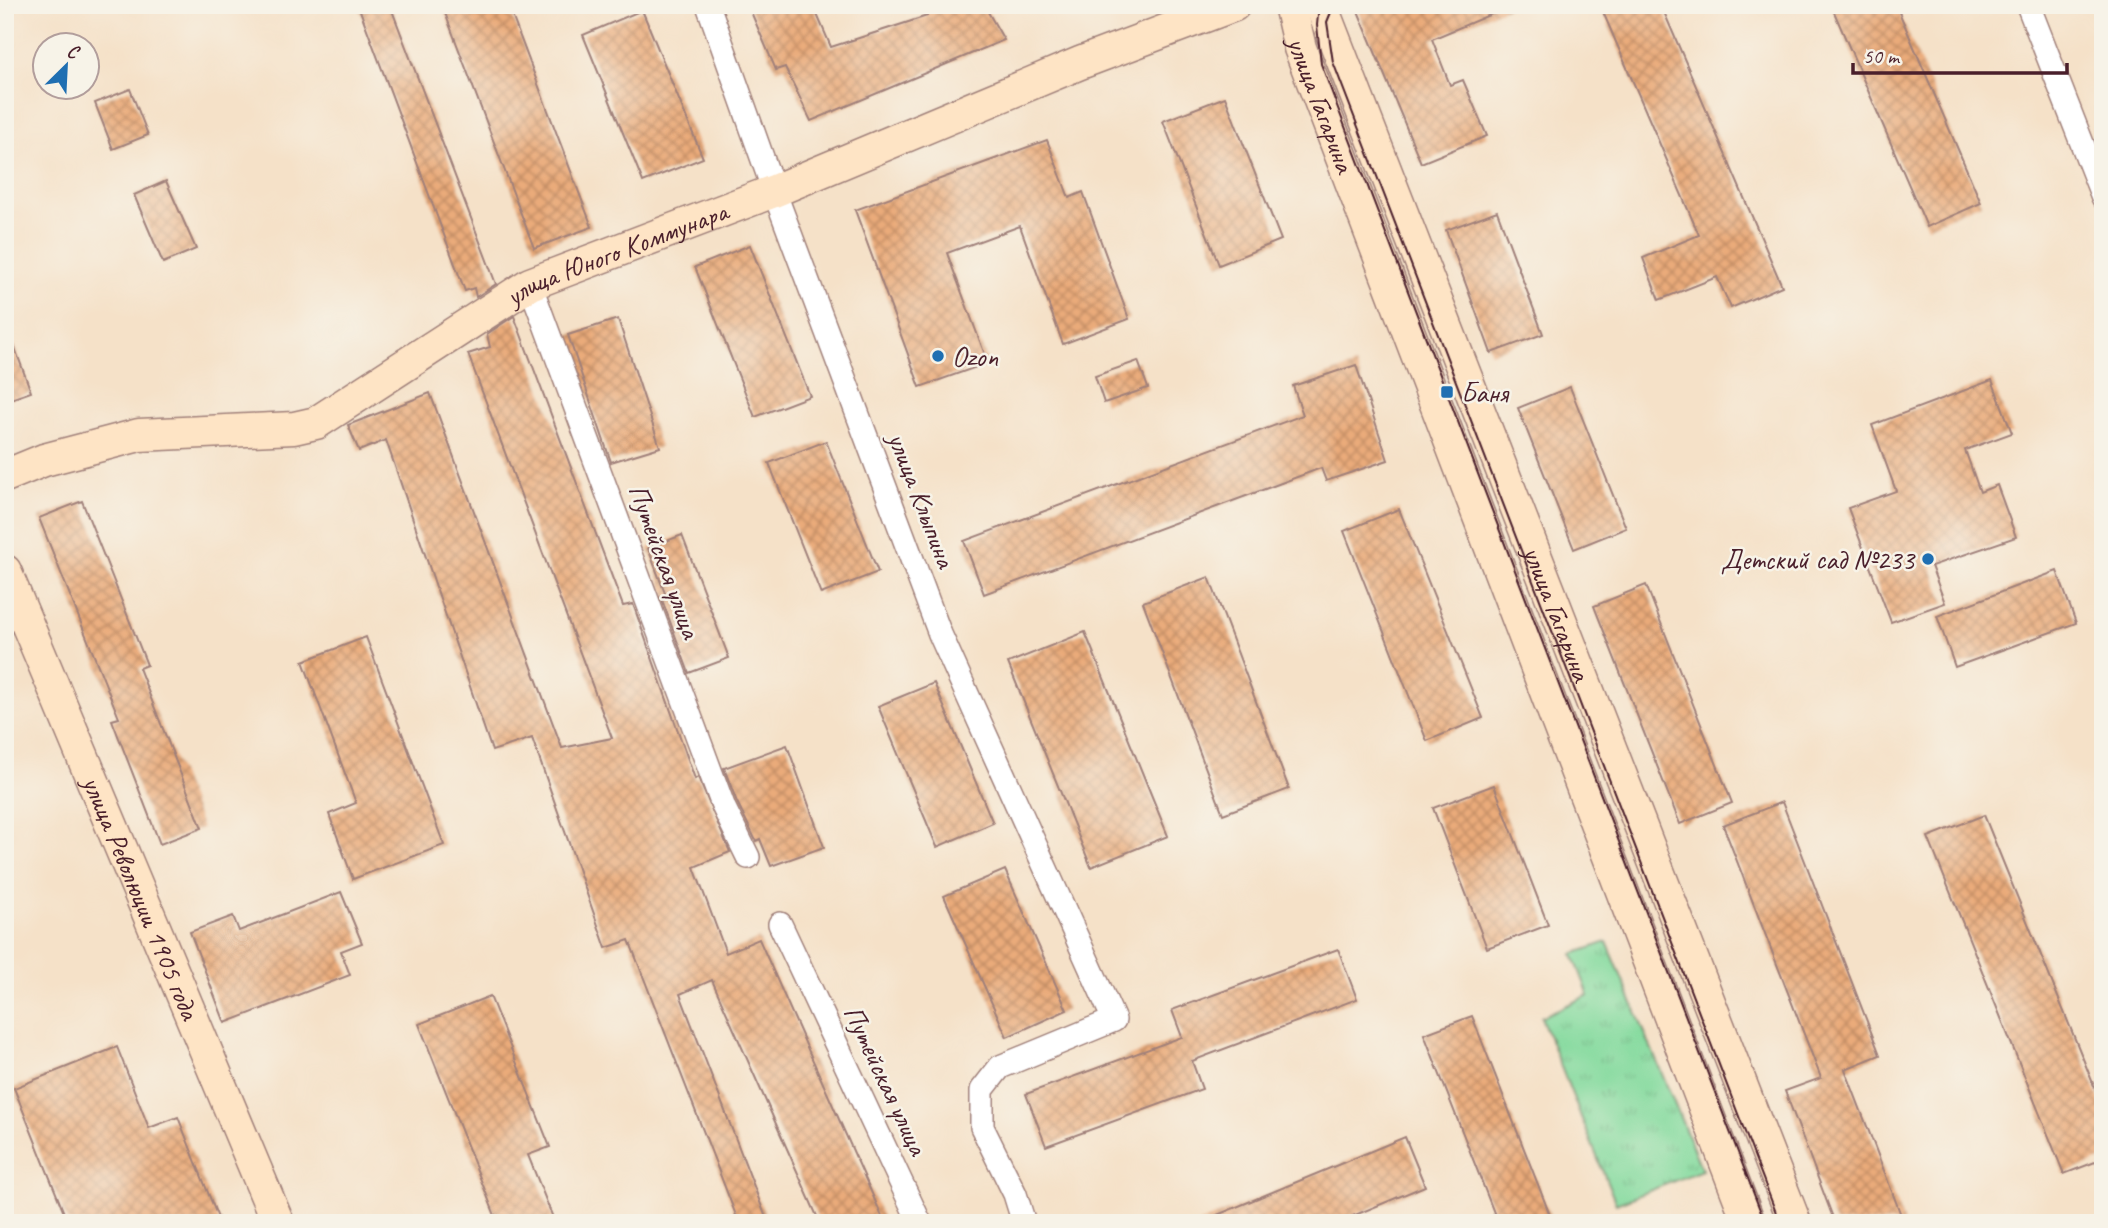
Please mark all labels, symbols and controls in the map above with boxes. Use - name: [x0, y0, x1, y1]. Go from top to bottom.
- north arrow: [32, 32, 102, 102]
- street label: улица Гагарина: [1280, 32, 1364, 179]
- scale bar: [1853, 32, 2066, 76]
- text: С: [63, 39, 84, 65]
- text: 50 m: [1863, 43, 1901, 69]
- street label: улица Юного Коммунара: [497, 192, 734, 314]
- place label: Ozon: [952, 339, 998, 374]
- marker: Ozon: [930, 348, 946, 364]
- place label: Баня: [1461, 375, 1510, 410]
- marker: Баня: [1439, 384, 1455, 400]
- street label: улица Клыпина: [880, 426, 964, 574]
- street label: Путейская улица: [621, 479, 710, 644]
- street label: улица Гагарина: [1515, 539, 1600, 688]
- place label: Детский сад №233: [1721, 542, 1916, 577]
- marker: Детский сад №233: [1920, 551, 1936, 567]
- street label: улица Революции 1905 года: [75, 769, 209, 1026]
- street label: Путейская улица: [836, 1000, 937, 1162]

